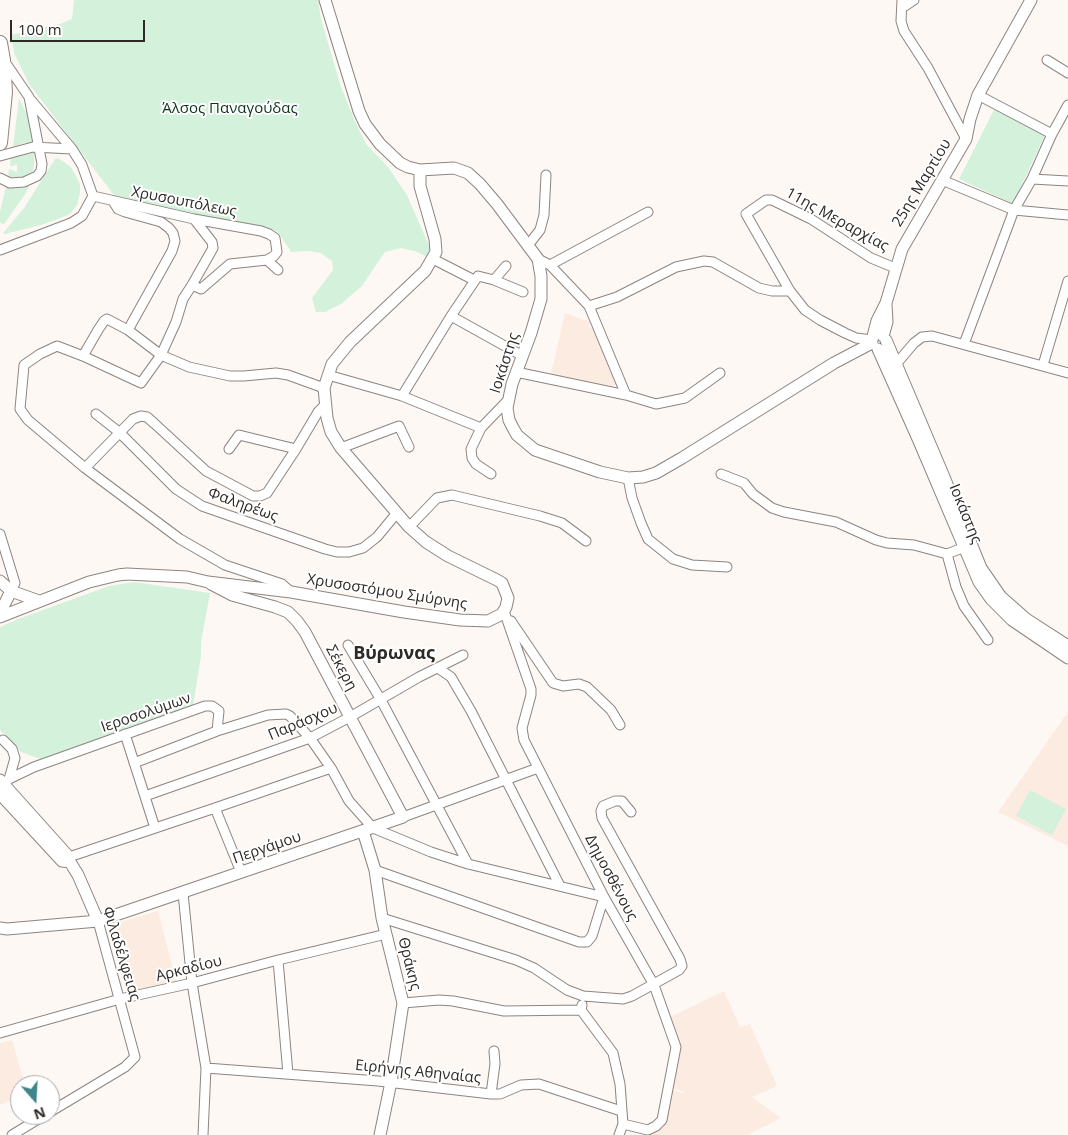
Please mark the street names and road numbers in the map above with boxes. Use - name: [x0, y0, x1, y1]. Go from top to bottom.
- street label: 25ης Μαρτίου: [889, 136, 955, 230]
- street label: Χρυσουπόλεως: [130, 183, 238, 221]
- street label: 11ης Μεραρχίας: [782, 184, 892, 256]
- street label: Ιοκάστης: [487, 330, 523, 396]
- street label: Ιοκάστης: [945, 481, 985, 547]
- street label: Φαληρέως: [205, 484, 281, 526]
- street label: Χρυσοστόμου Σμύρνης: [306, 570, 468, 614]
- street label: Σέκερη: [322, 642, 360, 694]
- street label: Ιεροσολύμων: [99, 689, 193, 737]
- street label: Παράσχου: [266, 699, 340, 745]
- street label: Περγάμου: [230, 828, 304, 868]
- street label: Δημοσθένους: [581, 832, 641, 924]
- street label: Φιλαδέλφειας: [98, 905, 144, 1003]
- street label: Θράκης: [394, 936, 424, 992]
- street label: Αρκαδίου: [154, 952, 224, 986]
- street label: Ειρήνης Αθηναίας: [354, 1056, 482, 1088]

